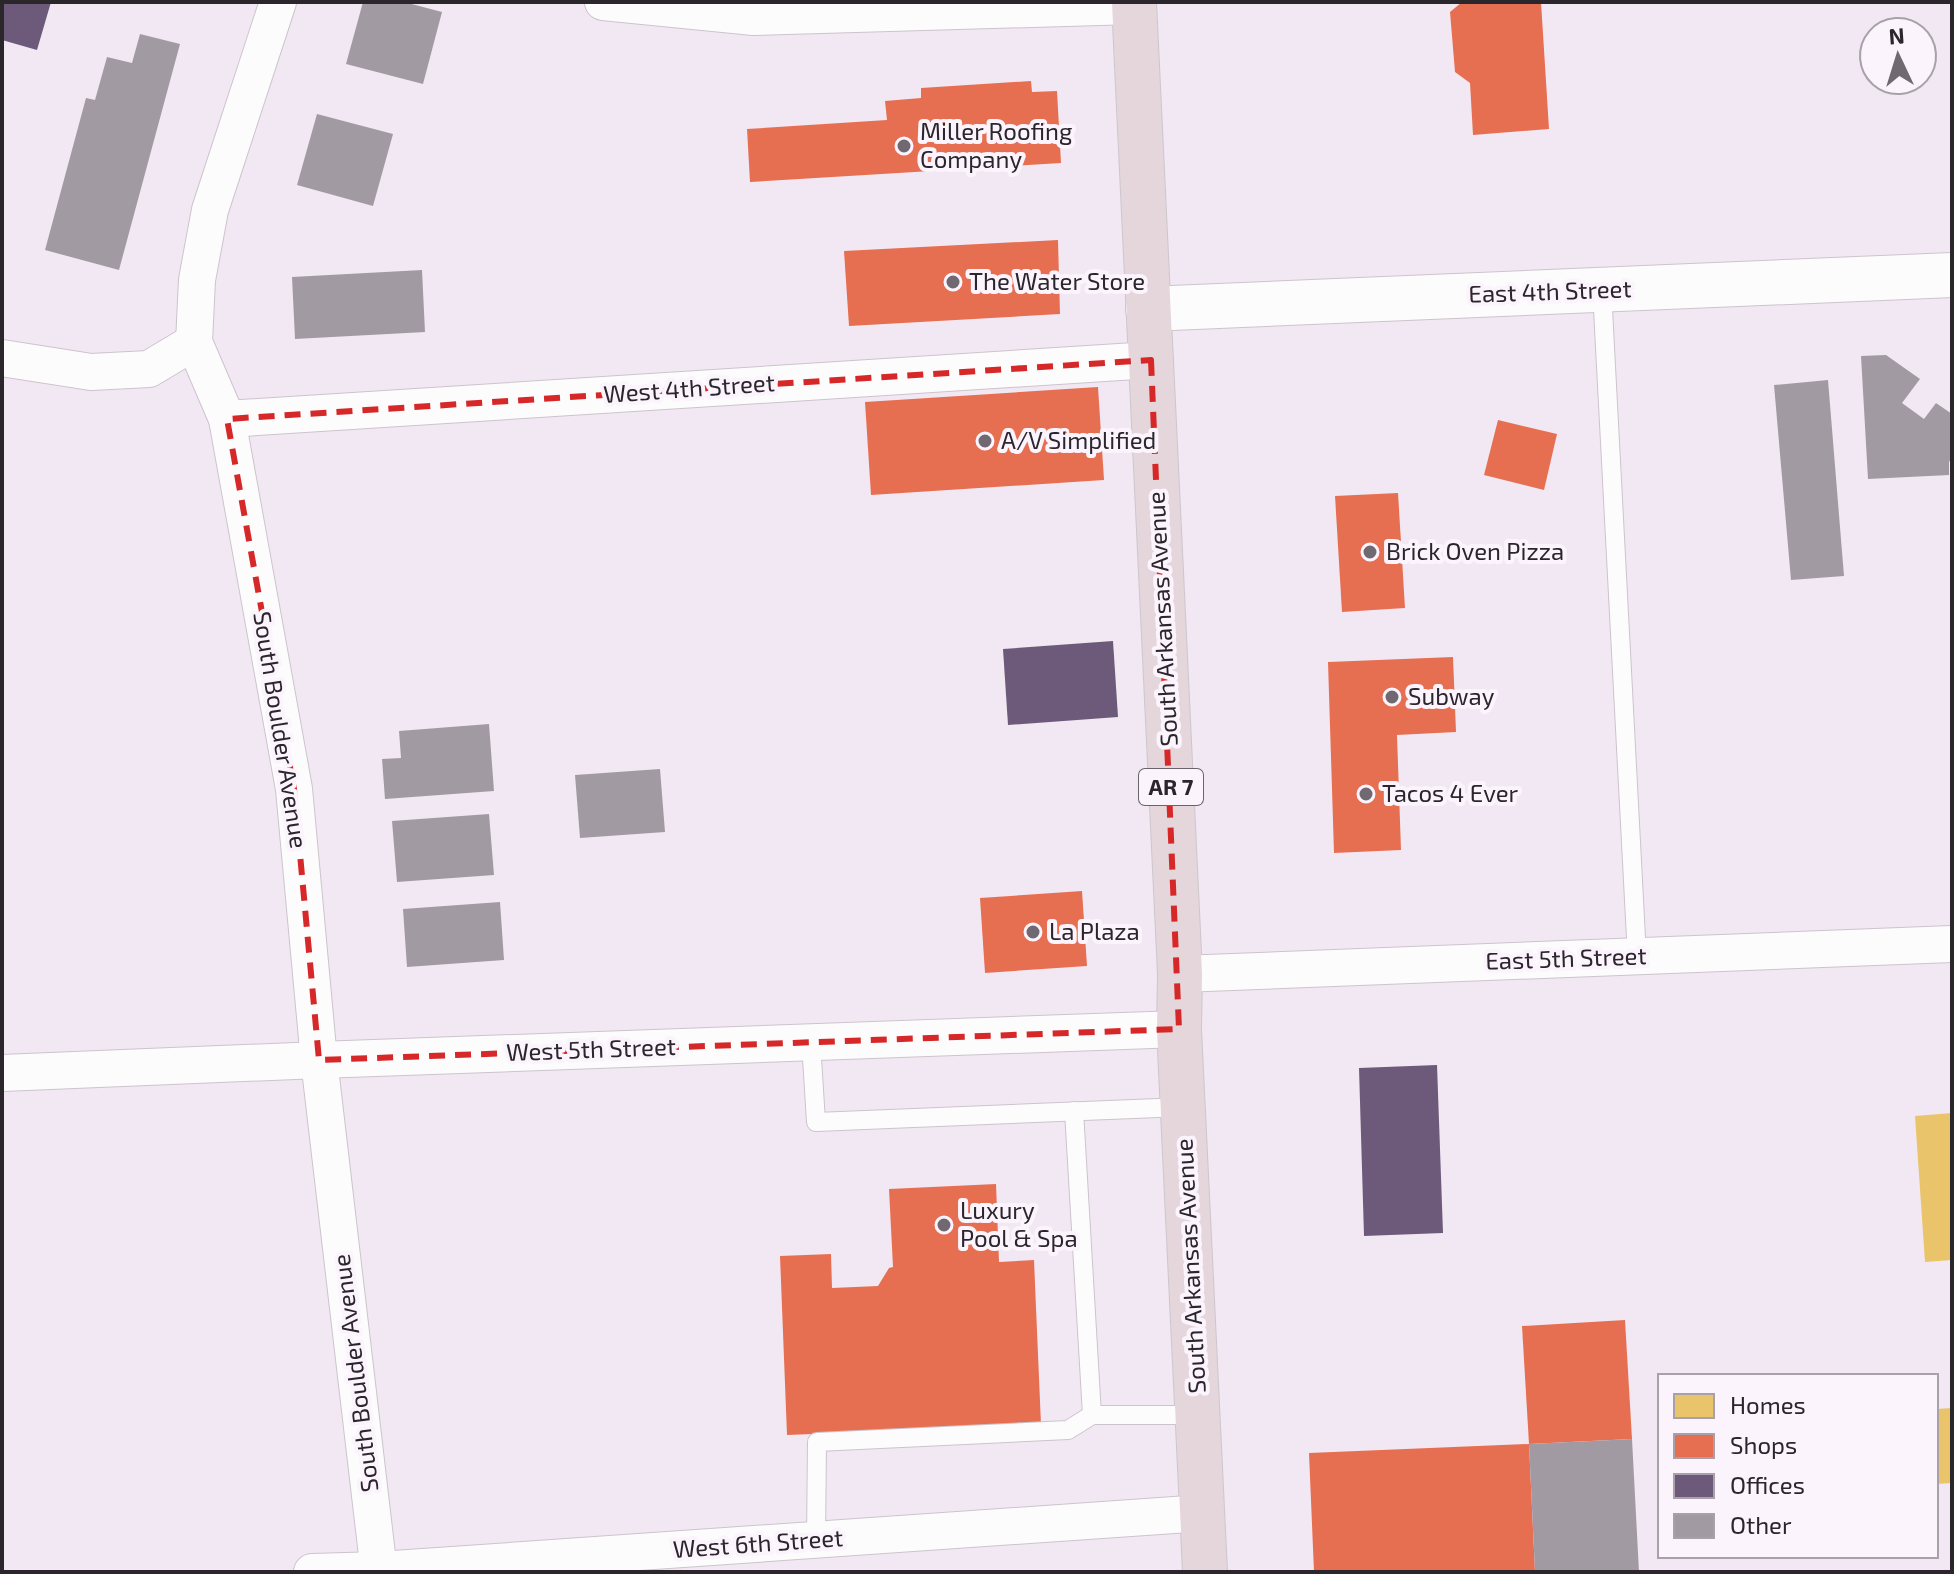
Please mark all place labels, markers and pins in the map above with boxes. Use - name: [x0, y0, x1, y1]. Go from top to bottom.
- place label: Miller Roofing Company: [920, 116, 1072, 173]
- marker: Miller Roofing Company: [895, 137, 913, 155]
- place label: The Water Store: [969, 266, 1145, 295]
- marker: The Water Store: [944, 273, 962, 291]
- place label: A/V Simplified: [1001, 425, 1156, 454]
- marker: A/V Simplified: [976, 432, 994, 450]
- place label: Brick Oven Pizza: [1386, 536, 1564, 565]
- marker: Brick Oven Pizza: [1361, 543, 1379, 561]
- place label: Subway: [1408, 681, 1495, 710]
- marker: Subway: [1383, 688, 1401, 706]
- place label: Tacos 4 Ever: [1382, 778, 1519, 807]
- marker: Tacos 4 Ever: [1357, 785, 1375, 803]
- place label: La Plaza: [1049, 916, 1140, 945]
- marker: La Plaza: [1024, 923, 1042, 941]
- place label: Luxury Pool & Spa: [960, 1195, 1078, 1252]
- marker: Luxury Pool & Spa: [935, 1216, 953, 1234]

